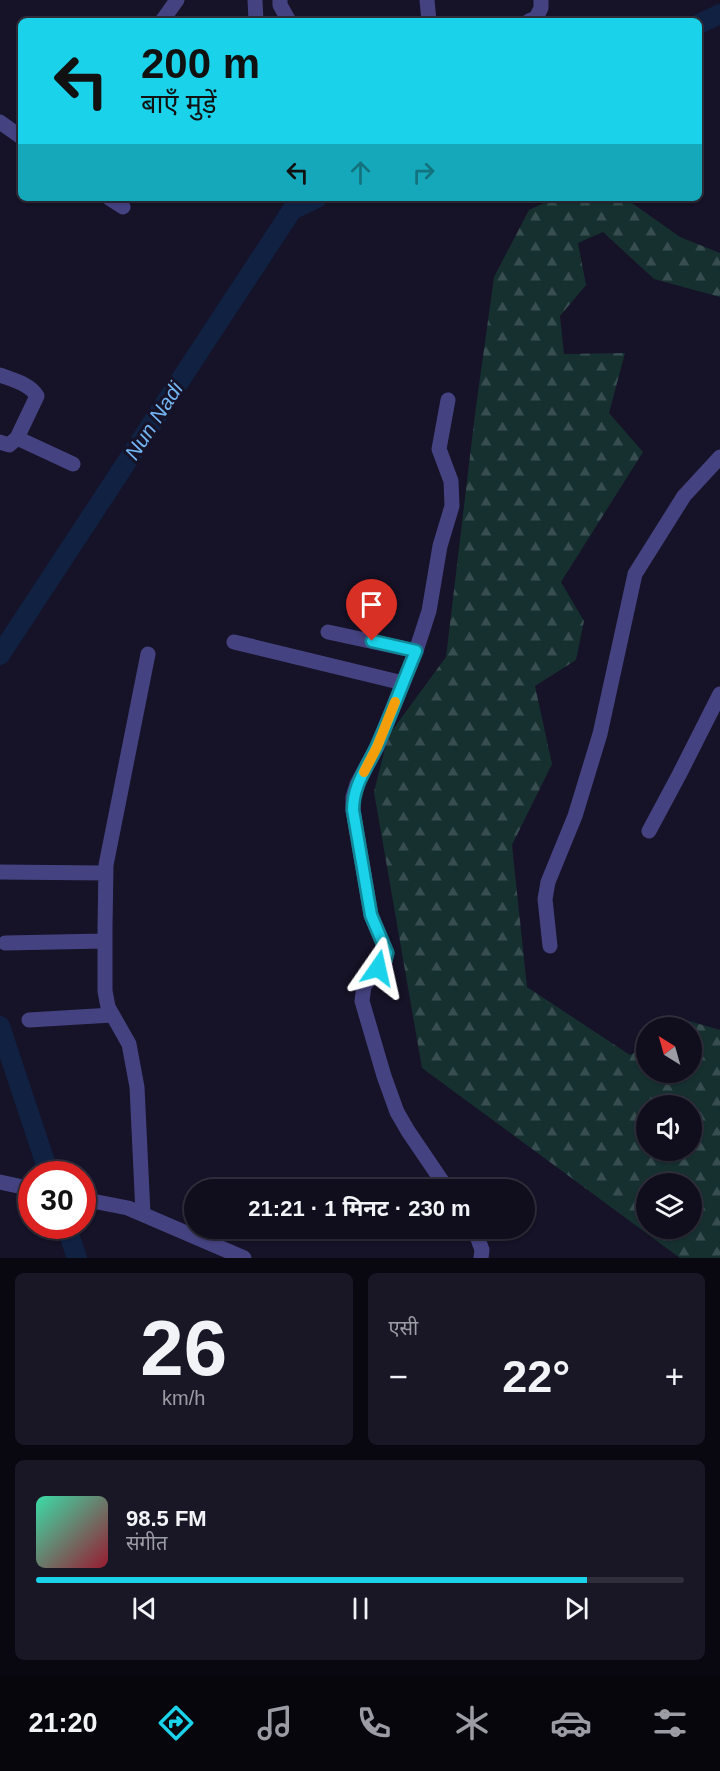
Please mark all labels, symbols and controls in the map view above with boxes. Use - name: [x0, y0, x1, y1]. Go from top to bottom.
- text: 200 m: [141, 40, 260, 87]
- icon: left: [42, 42, 120, 120]
- text: बाएँ मुड़ें: [141, 89, 216, 119]
- icon: left: [281, 156, 314, 189]
- icon: ahead: [344, 156, 377, 189]
- icon: right: [407, 156, 440, 189]
- water label: Nun Nadi: [120, 377, 188, 464]
- pin: [346, 579, 397, 641]
- icon: arrive: [355, 588, 388, 621]
- position arrow: [346, 936, 410, 1000]
- north arrow: [636, 1017, 702, 1083]
- map controls: [636, 1017, 702, 1239]
- button: sound: [636, 1095, 702, 1161]
- speed limit sign: 30: [18, 1161, 96, 1239]
- button: layers: [636, 1173, 702, 1239]
- text: 21:21 · 1 मिनट · 230 m: [248, 1196, 471, 1221]
- text: 26: [140, 1304, 227, 1392]
- text: एसी: [389, 1317, 418, 1339]
- text: 22°: [502, 1351, 570, 1402]
- text: −: [389, 1358, 408, 1395]
- text: +: [665, 1358, 684, 1395]
- text: km/h: [162, 1387, 205, 1409]
- text: 98.5 FM: [126, 1506, 207, 1531]
- text: संगीत: [126, 1532, 167, 1554]
- icon: previous: [128, 1592, 161, 1625]
- icon: pause: [344, 1592, 377, 1625]
- icon: next: [560, 1592, 593, 1625]
- icon: directions: [155, 1702, 197, 1744]
- icon: music: [254, 1702, 296, 1744]
- icon: phone: [353, 1702, 395, 1744]
- icon: climate: [451, 1702, 493, 1744]
- icon: car: [550, 1702, 592, 1744]
- icon: filters: [649, 1702, 691, 1744]
- text: 21:20: [28, 1708, 98, 1738]

